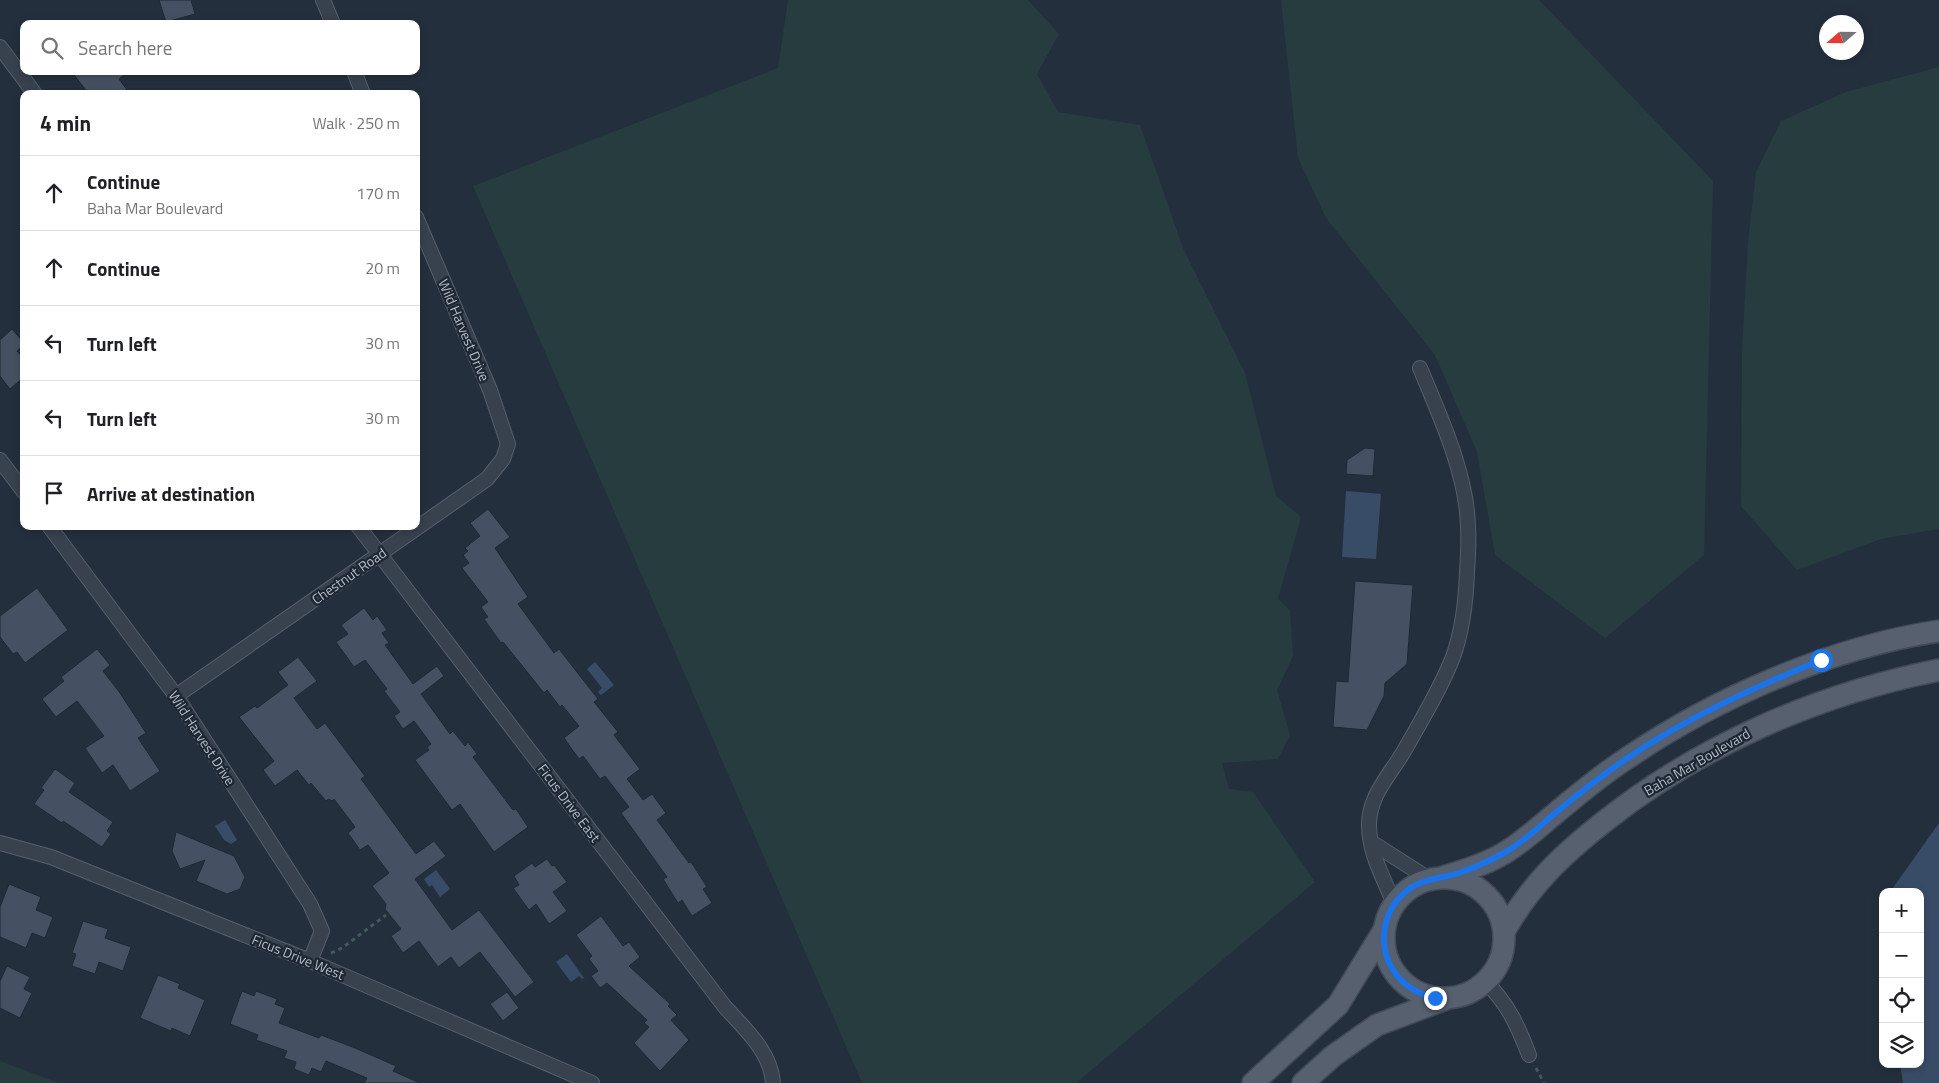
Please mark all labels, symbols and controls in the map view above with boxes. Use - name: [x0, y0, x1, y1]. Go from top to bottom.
- north arrow: [1819, 15, 1864, 60]
- search box: [20, 20, 420, 75]
- text: Search here: [78, 33, 172, 62]
- icon: search: [38, 34, 66, 62]
- text: 4 min: [40, 107, 91, 139]
- text: Walk · 250 m: [312, 111, 400, 135]
- text: Continue: [87, 167, 160, 196]
- icon: ahead: [40, 179, 68, 207]
- text: 170 m: [356, 181, 400, 205]
- text: Baha Mar Boulevard: [87, 196, 223, 220]
- icon: ahead: [40, 254, 68, 282]
- text: Continue: [87, 254, 160, 283]
- text: 20 m: [365, 256, 400, 280]
- street label: Wild Harvest Drive: [433, 275, 495, 384]
- icon: left: [40, 329, 68, 357]
- text: Turn left: [87, 329, 157, 358]
- text: 30 m: [365, 331, 400, 355]
- icon: left: [40, 404, 68, 432]
- text: Turn left: [87, 404, 157, 433]
- text: 30 m: [365, 406, 400, 430]
- icon: arrive: [40, 479, 68, 507]
- text: Arrive at destination: [87, 479, 255, 508]
- street label: Chestnut Road: [307, 542, 390, 609]
- route start: [1810, 649, 1833, 672]
- street label: Wild Harvest Drive: [164, 686, 241, 789]
- street label: Baha Mar Boulevard: [1640, 723, 1754, 800]
- street label: Ficus Drive East: [533, 759, 606, 846]
- map controls: [1879, 888, 1924, 1068]
- button: +: [1879, 888, 1924, 933]
- street label: Ficus Drive West: [249, 928, 348, 985]
- button: −: [1879, 933, 1924, 978]
- button: locate: [1879, 978, 1924, 1023]
- route end: [1424, 987, 1447, 1010]
- button: layers: [1879, 1023, 1924, 1068]

